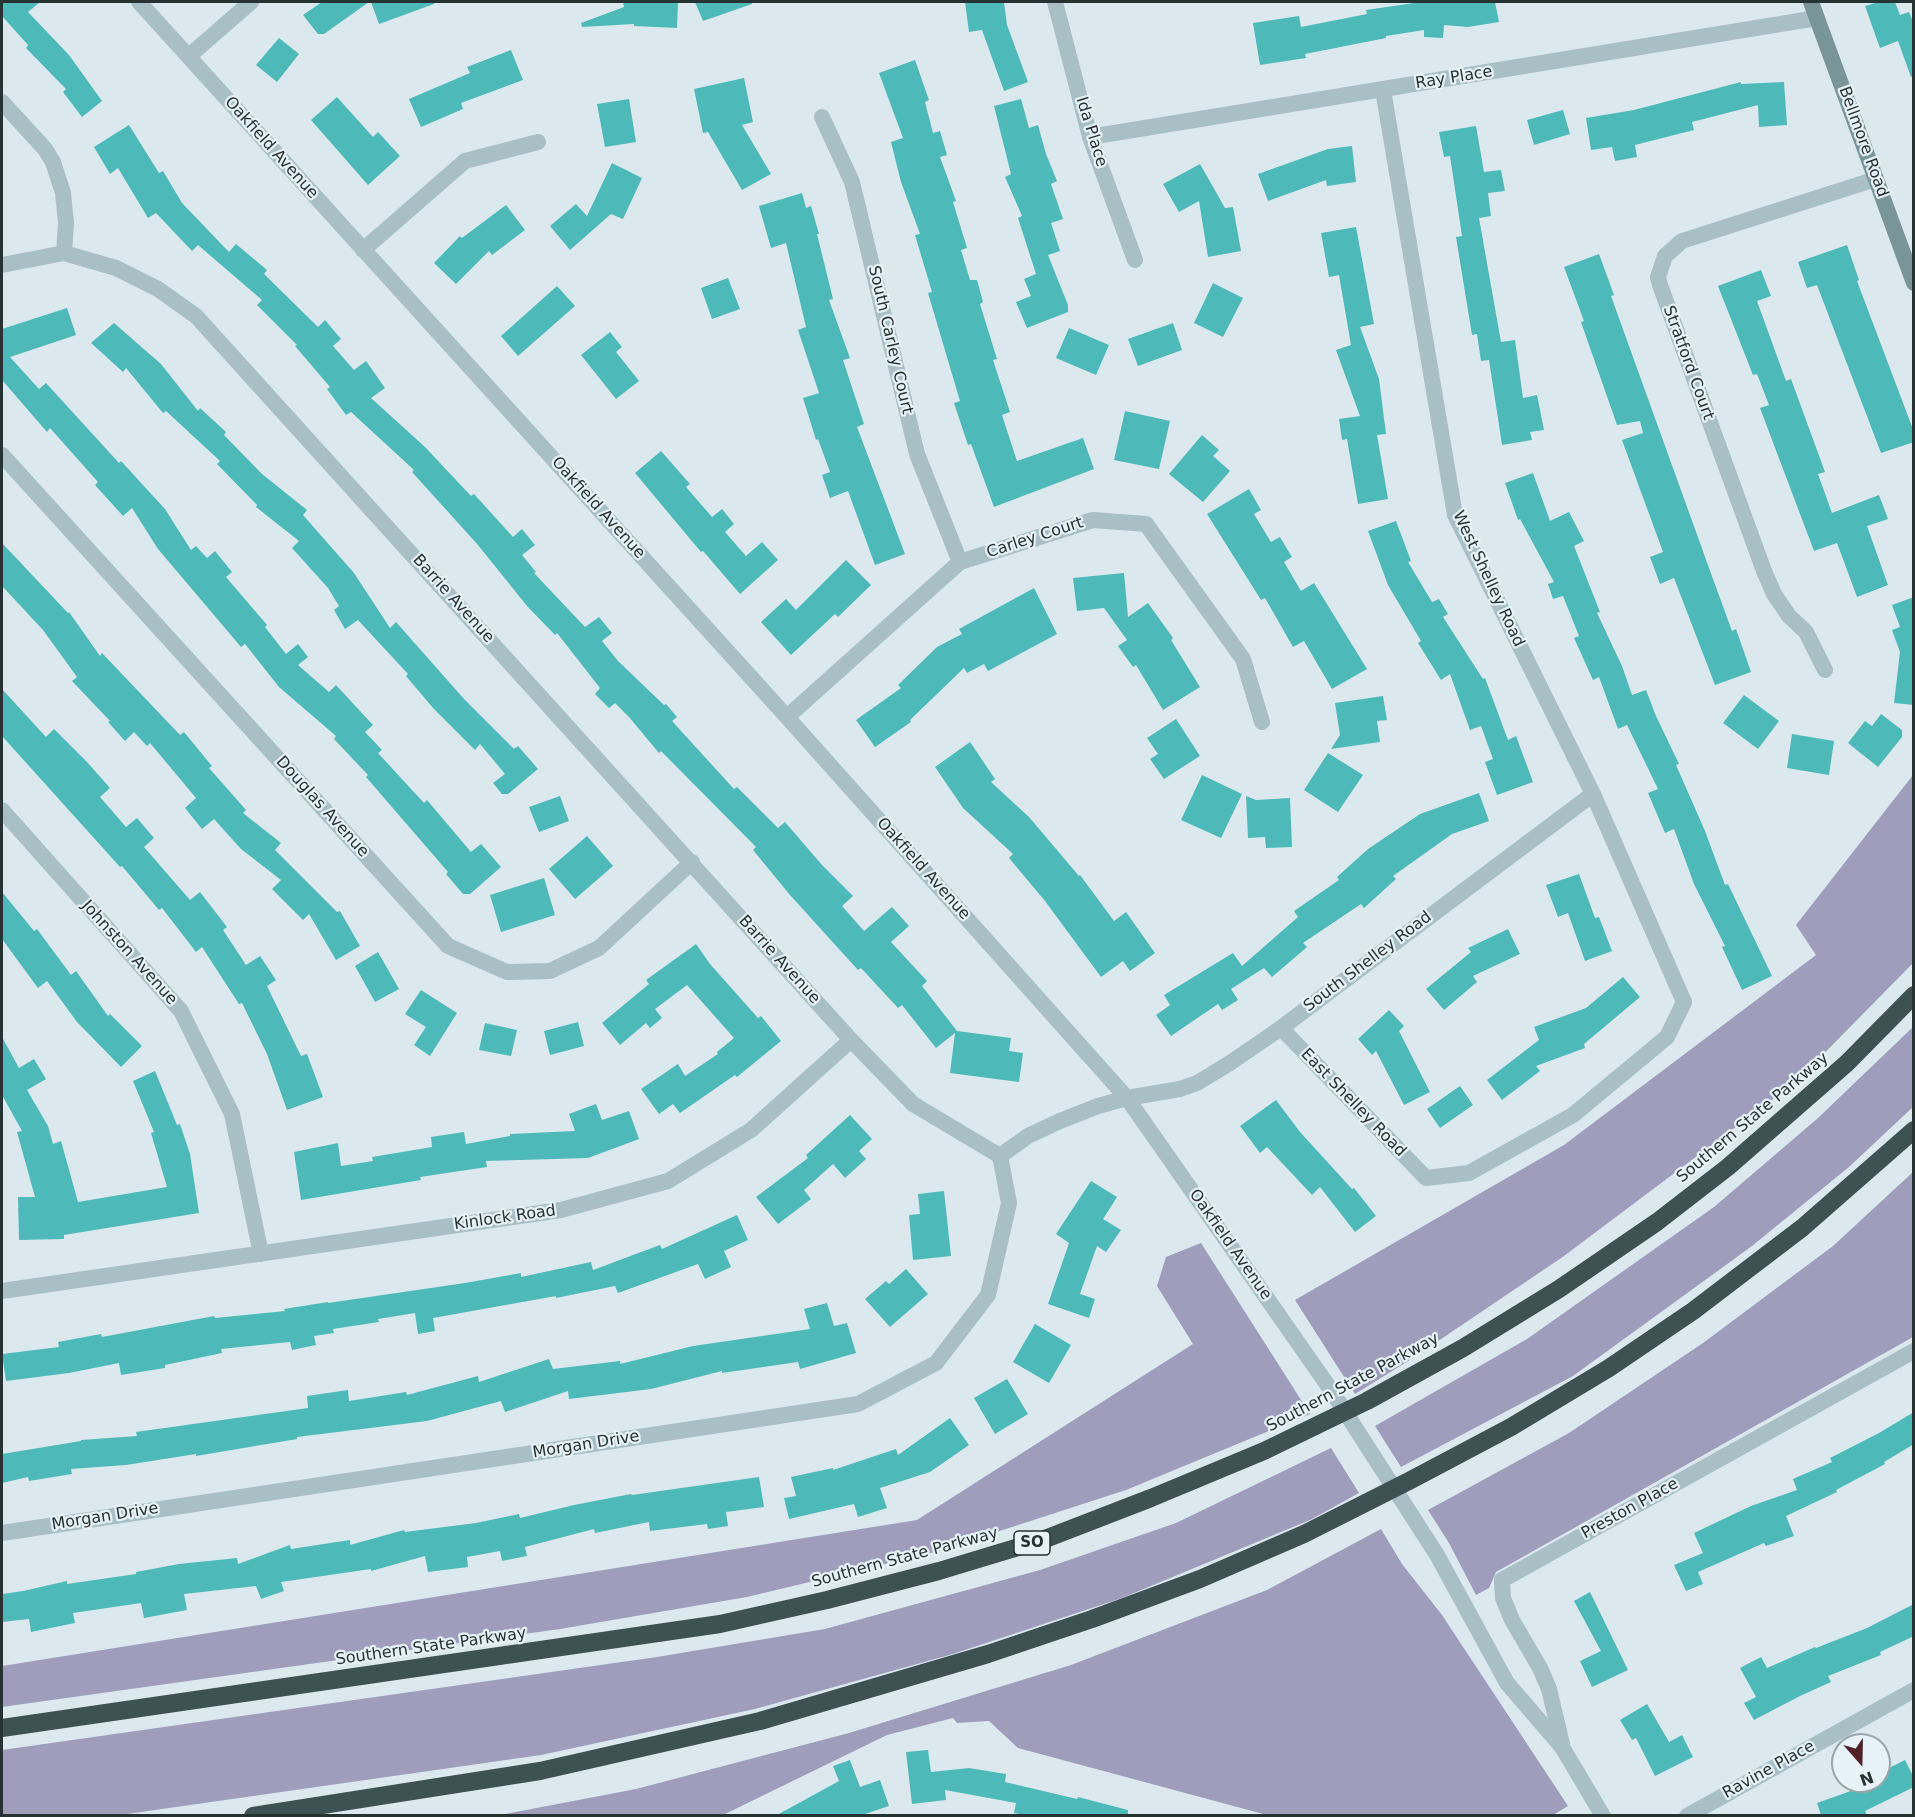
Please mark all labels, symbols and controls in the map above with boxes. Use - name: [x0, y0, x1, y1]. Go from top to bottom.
- street label: Ray Place: [1414, 62, 1494, 94]
- street label: Bellmore Road: [1834, 84, 1892, 200]
- street label: Oakfield Avenue: [220, 93, 322, 203]
- street label: Ida Place: [1071, 95, 1111, 169]
- street label: South Carley Court: [864, 264, 916, 416]
- street label: Stratford Court: [1658, 303, 1718, 423]
- street label: Oakfield Avenue: [547, 453, 649, 563]
- street label: West Shelley Road: [1448, 508, 1528, 650]
- street label: Carley Court: [984, 513, 1086, 563]
- street label: Barrie Avenue: [408, 551, 498, 647]
- street label: Douglas Avenue: [272, 752, 372, 862]
- street label: Oakfield Avenue: [872, 814, 974, 924]
- street label: Johnston Avenue: [77, 897, 181, 1009]
- street label: South Shelley Road: [1300, 908, 1436, 1016]
- street label: Barrie Avenue: [734, 912, 824, 1008]
- street label: East Shelley Road: [1296, 1045, 1410, 1161]
- street label: Southern State Parkway: [1673, 1049, 1833, 1187]
- street label: Oakfield Avenue: [1185, 1186, 1275, 1304]
- street label: Kinlock Road: [453, 1201, 557, 1235]
- street label: Southern State Parkway: [1264, 1329, 1442, 1437]
- street label: Morgan Drive: [531, 1427, 641, 1463]
- street label: Preston Place: [1578, 1475, 1682, 1543]
- street label: Morgan Drive: [50, 1499, 160, 1535]
- street label: Southern State Parkway: [810, 1524, 1000, 1592]
- road number: SO: [1014, 1531, 1050, 1555]
- street label: Southern State Parkway: [334, 1624, 528, 1670]
- north arrow: [1831, 1733, 1891, 1793]
- street label: Ravine Place: [1720, 1737, 1818, 1803]
- text: N: [1857, 1767, 1876, 1790]

